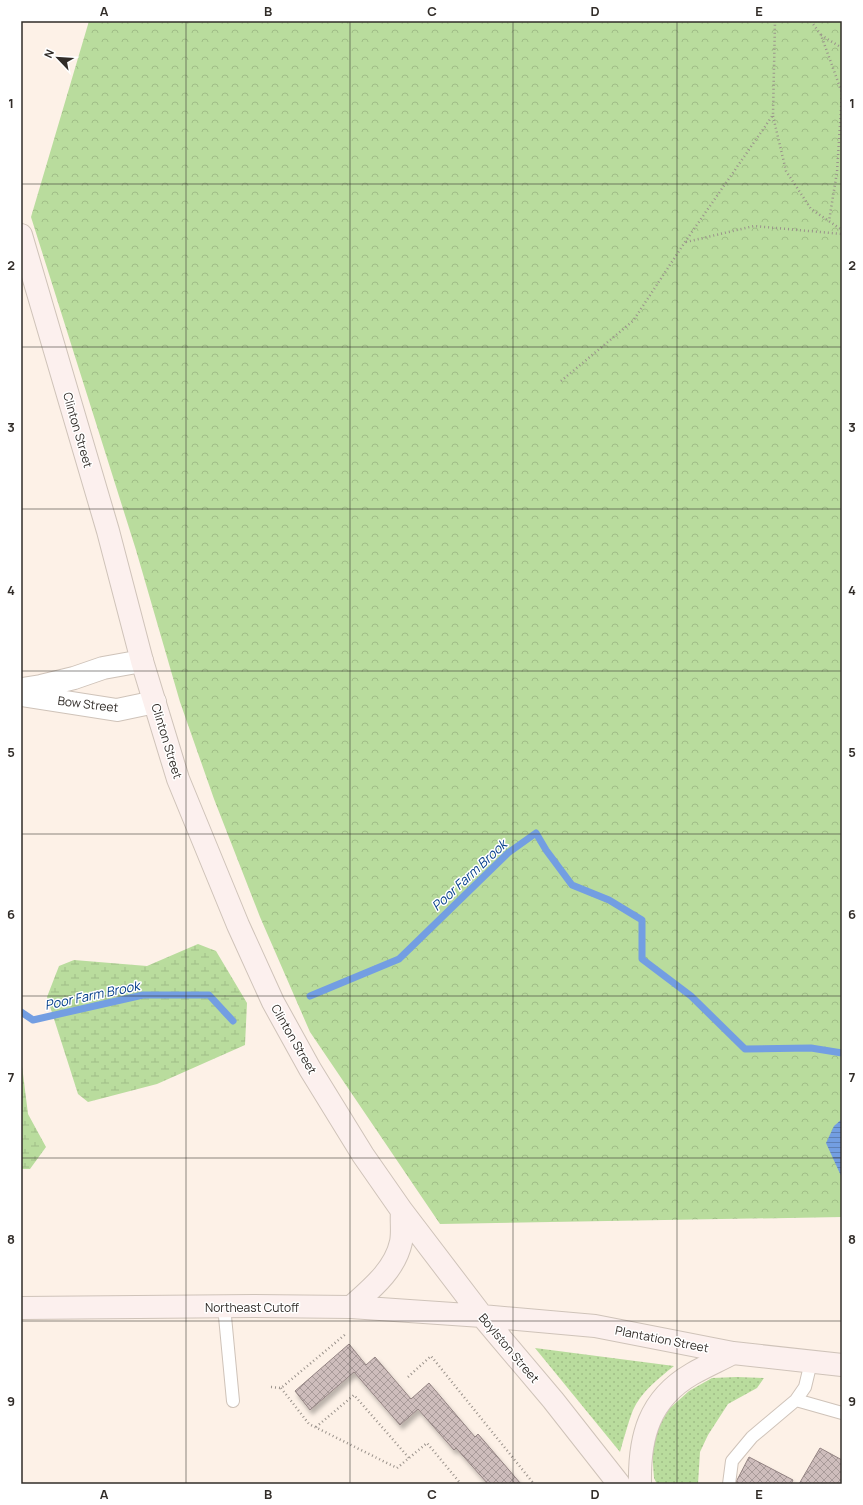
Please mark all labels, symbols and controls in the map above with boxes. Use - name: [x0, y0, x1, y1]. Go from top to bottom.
- text: A: [100, 2, 109, 20]
- text: B: [264, 2, 272, 20]
- text: C: [427, 2, 437, 20]
- text: D: [590, 2, 600, 20]
- text: E: [755, 2, 763, 20]
- north arrow: [38, 38, 78, 78]
- text: N: [40, 47, 57, 60]
- text: 1: [8, 94, 14, 112]
- text: 1: [849, 94, 855, 112]
- text: 2: [7, 256, 15, 274]
- text: 2: [848, 256, 856, 274]
- street label: Clinton Street: [59, 390, 97, 470]
- text: 3: [7, 418, 15, 436]
- text: 3: [848, 418, 856, 436]
- text: 4: [7, 581, 15, 599]
- text: 4: [848, 581, 856, 599]
- street label: Bow Street: [57, 692, 120, 716]
- street label: Clinton Street: [148, 701, 187, 781]
- text: 5: [7, 743, 15, 761]
- text: 5: [848, 743, 856, 761]
- water label: Poor Farm Brook: [428, 834, 512, 915]
- text: 6: [7, 905, 15, 923]
- text: 6: [848, 905, 856, 923]
- water label: Poor Farm Brook: [43, 976, 144, 1014]
- street label: Clinton Street: [267, 1001, 321, 1077]
- text: 7: [8, 1068, 15, 1086]
- text: 7: [849, 1068, 856, 1086]
- text: 8: [7, 1230, 15, 1248]
- text: 8: [848, 1230, 856, 1248]
- street label: Northeast Cutoff: [205, 1299, 299, 1316]
- street label: Boylston Street: [475, 1310, 543, 1387]
- street label: Plantation Street: [614, 1322, 710, 1356]
- text: 9: [7, 1392, 15, 1410]
- text: 9: [848, 1392, 856, 1410]
- text: A: [100, 1485, 109, 1503]
- text: B: [264, 1485, 272, 1503]
- text: C: [427, 1485, 437, 1503]
- text: D: [590, 1485, 600, 1503]
- text: E: [755, 1485, 763, 1503]

